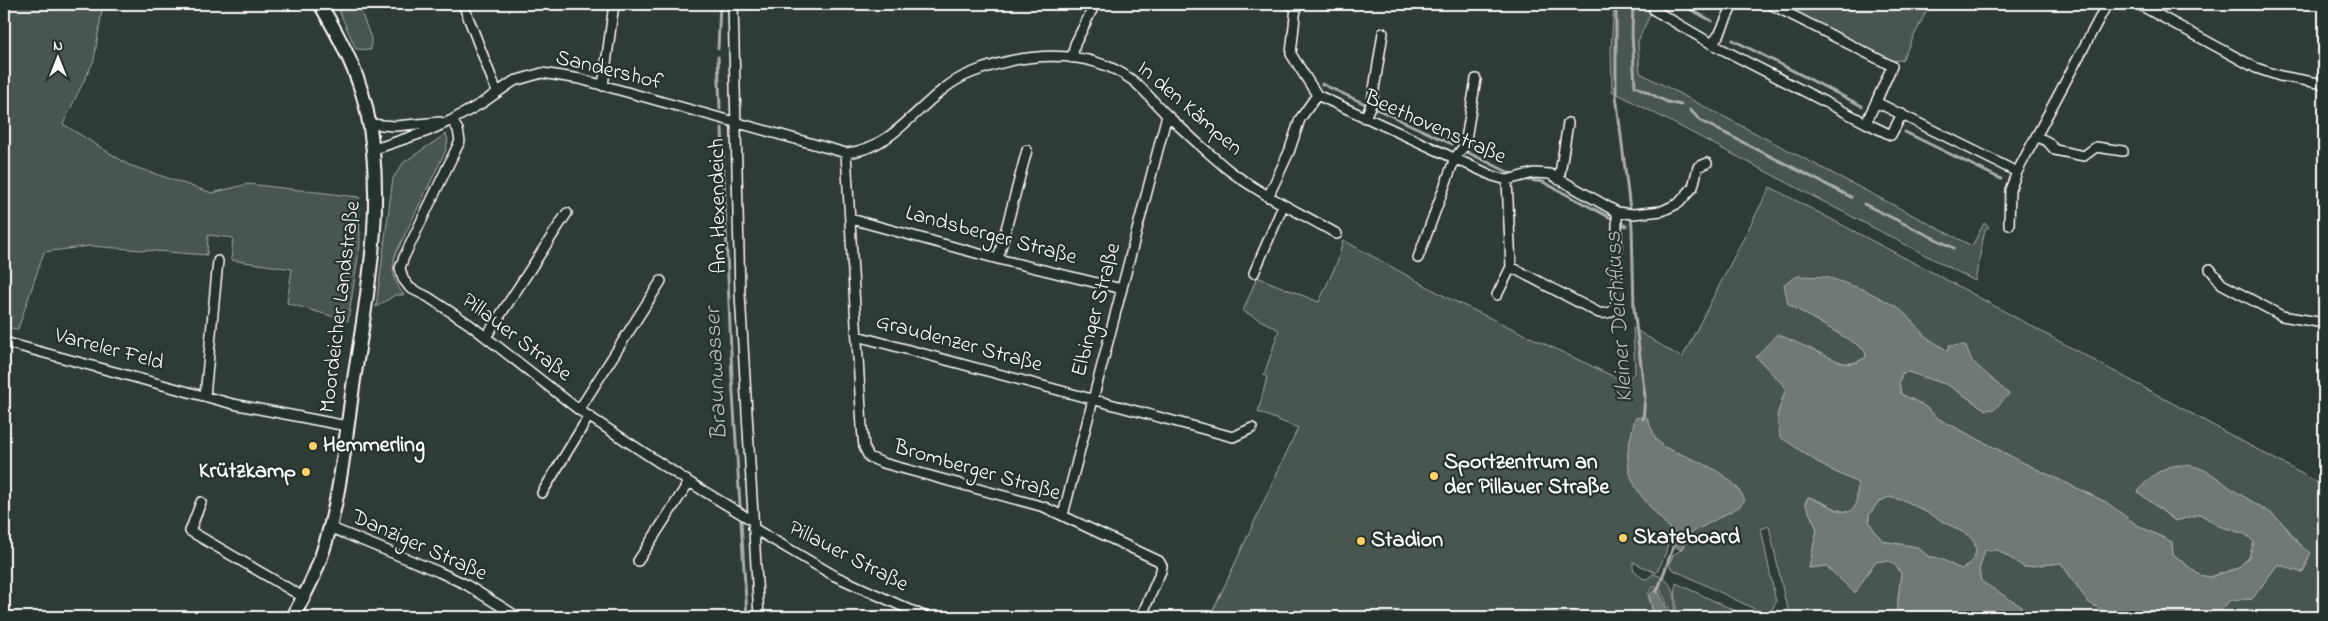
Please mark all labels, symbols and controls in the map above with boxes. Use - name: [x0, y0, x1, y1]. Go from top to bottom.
- north arrow: [32, 32, 82, 82]
- text: N: [53, 36, 63, 57]
- street label: Sandershof: [552, 42, 667, 100]
- street label: In den Kämpen: [1129, 54, 1249, 164]
- street label: Beethovenstraße: [1358, 82, 1511, 174]
- street label: Am Hexendeich: [702, 138, 736, 274]
- street label: Landsberger Straße: [901, 198, 1080, 275]
- street label: Moordeicher Landstraße: [312, 199, 370, 415]
- water label: Kleiner Deichfluss: [1596, 229, 1643, 404]
- street label: Elbinger Straße: [1064, 240, 1131, 381]
- street label: Pillauer Straße: [454, 286, 578, 390]
- water label: Braunwasser: [696, 304, 738, 442]
- street label: Graudenzer Straße: [872, 306, 1046, 382]
- street label: Varreler Feld: [50, 320, 167, 380]
- place label: Hemmerling: [323, 430, 425, 463]
- street label: Bromberger Straße: [889, 432, 1064, 511]
- marker: Hemmerling: [307, 440, 319, 452]
- place label: Sportzentrum an der Pillauer Straße: [1444, 447, 1611, 504]
- place label: Krützkamp: [199, 456, 296, 488]
- marker: Krützkamp: [300, 466, 312, 478]
- marker: Sportzentrum an der Pillauer Straße: [1428, 470, 1440, 482]
- street label: Danziger Straße: [345, 501, 492, 591]
- street label: Pillauer Straße: [782, 513, 914, 601]
- place label: Skateboard: [1633, 522, 1741, 554]
- place label: Stadion: [1371, 525, 1443, 557]
- marker: Skateboard: [1617, 532, 1629, 544]
- marker: Stadion: [1355, 535, 1367, 547]

